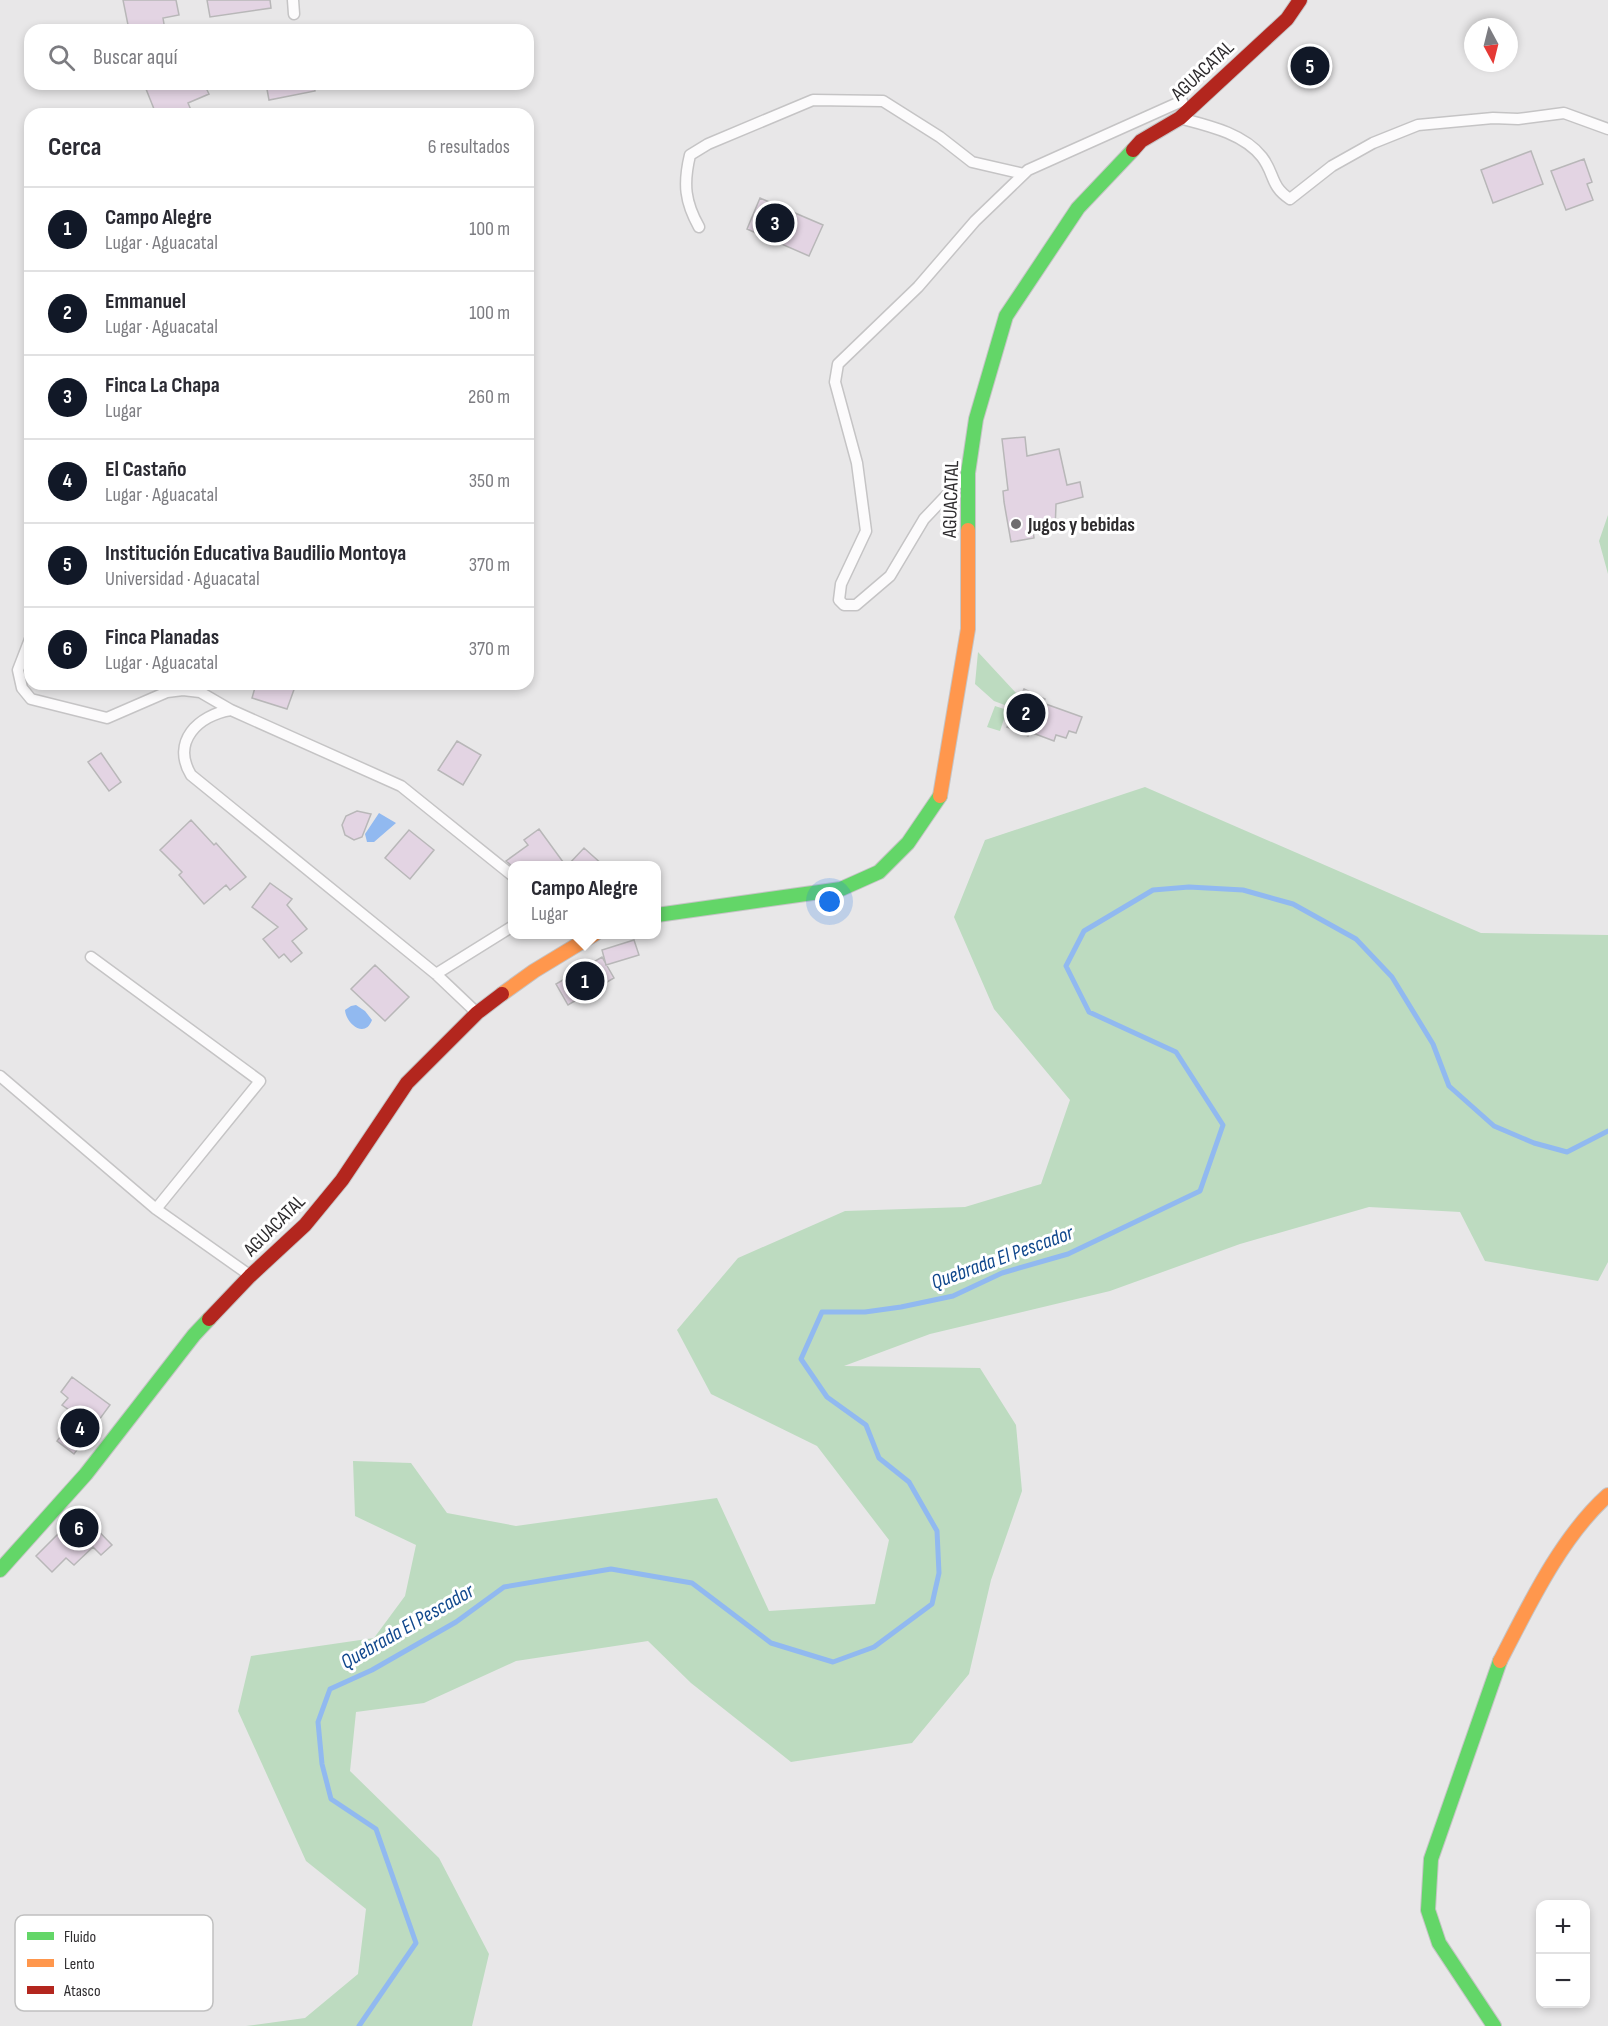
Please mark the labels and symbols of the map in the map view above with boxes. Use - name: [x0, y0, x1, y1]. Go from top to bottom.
- north arrow: [1464, 18, 1518, 72]
- street label: AGUACATAL: [1165, 35, 1240, 107]
- pin: 5: [1290, 44, 1330, 88]
- pin: 3: [756, 200, 794, 246]
- street label: AGUACATAL: [938, 459, 964, 539]
- place label: Jugos y bebidas: [1027, 513, 1135, 537]
- marker: Jugos y bebidas: [1009, 517, 1023, 531]
- pin: 2: [1006, 690, 1046, 736]
- your location: [815, 887, 844, 916]
- pin: 1: [566, 958, 604, 1004]
- street label: AGUACATAL: [238, 1189, 311, 1262]
- water label: Quebrada El Pescador: [928, 1220, 1078, 1295]
- pin: 4: [60, 1406, 100, 1450]
- pin: 6: [60, 1506, 98, 1550]
- water label: Quebrada El Pescador: [336, 1578, 479, 1675]
- legend: [15, 1915, 213, 2011]
- text: Fluido: [64, 1928, 96, 1947]
- text: Lento: [64, 1955, 95, 1974]
- text: Atasco: [63, 1982, 101, 2001]

